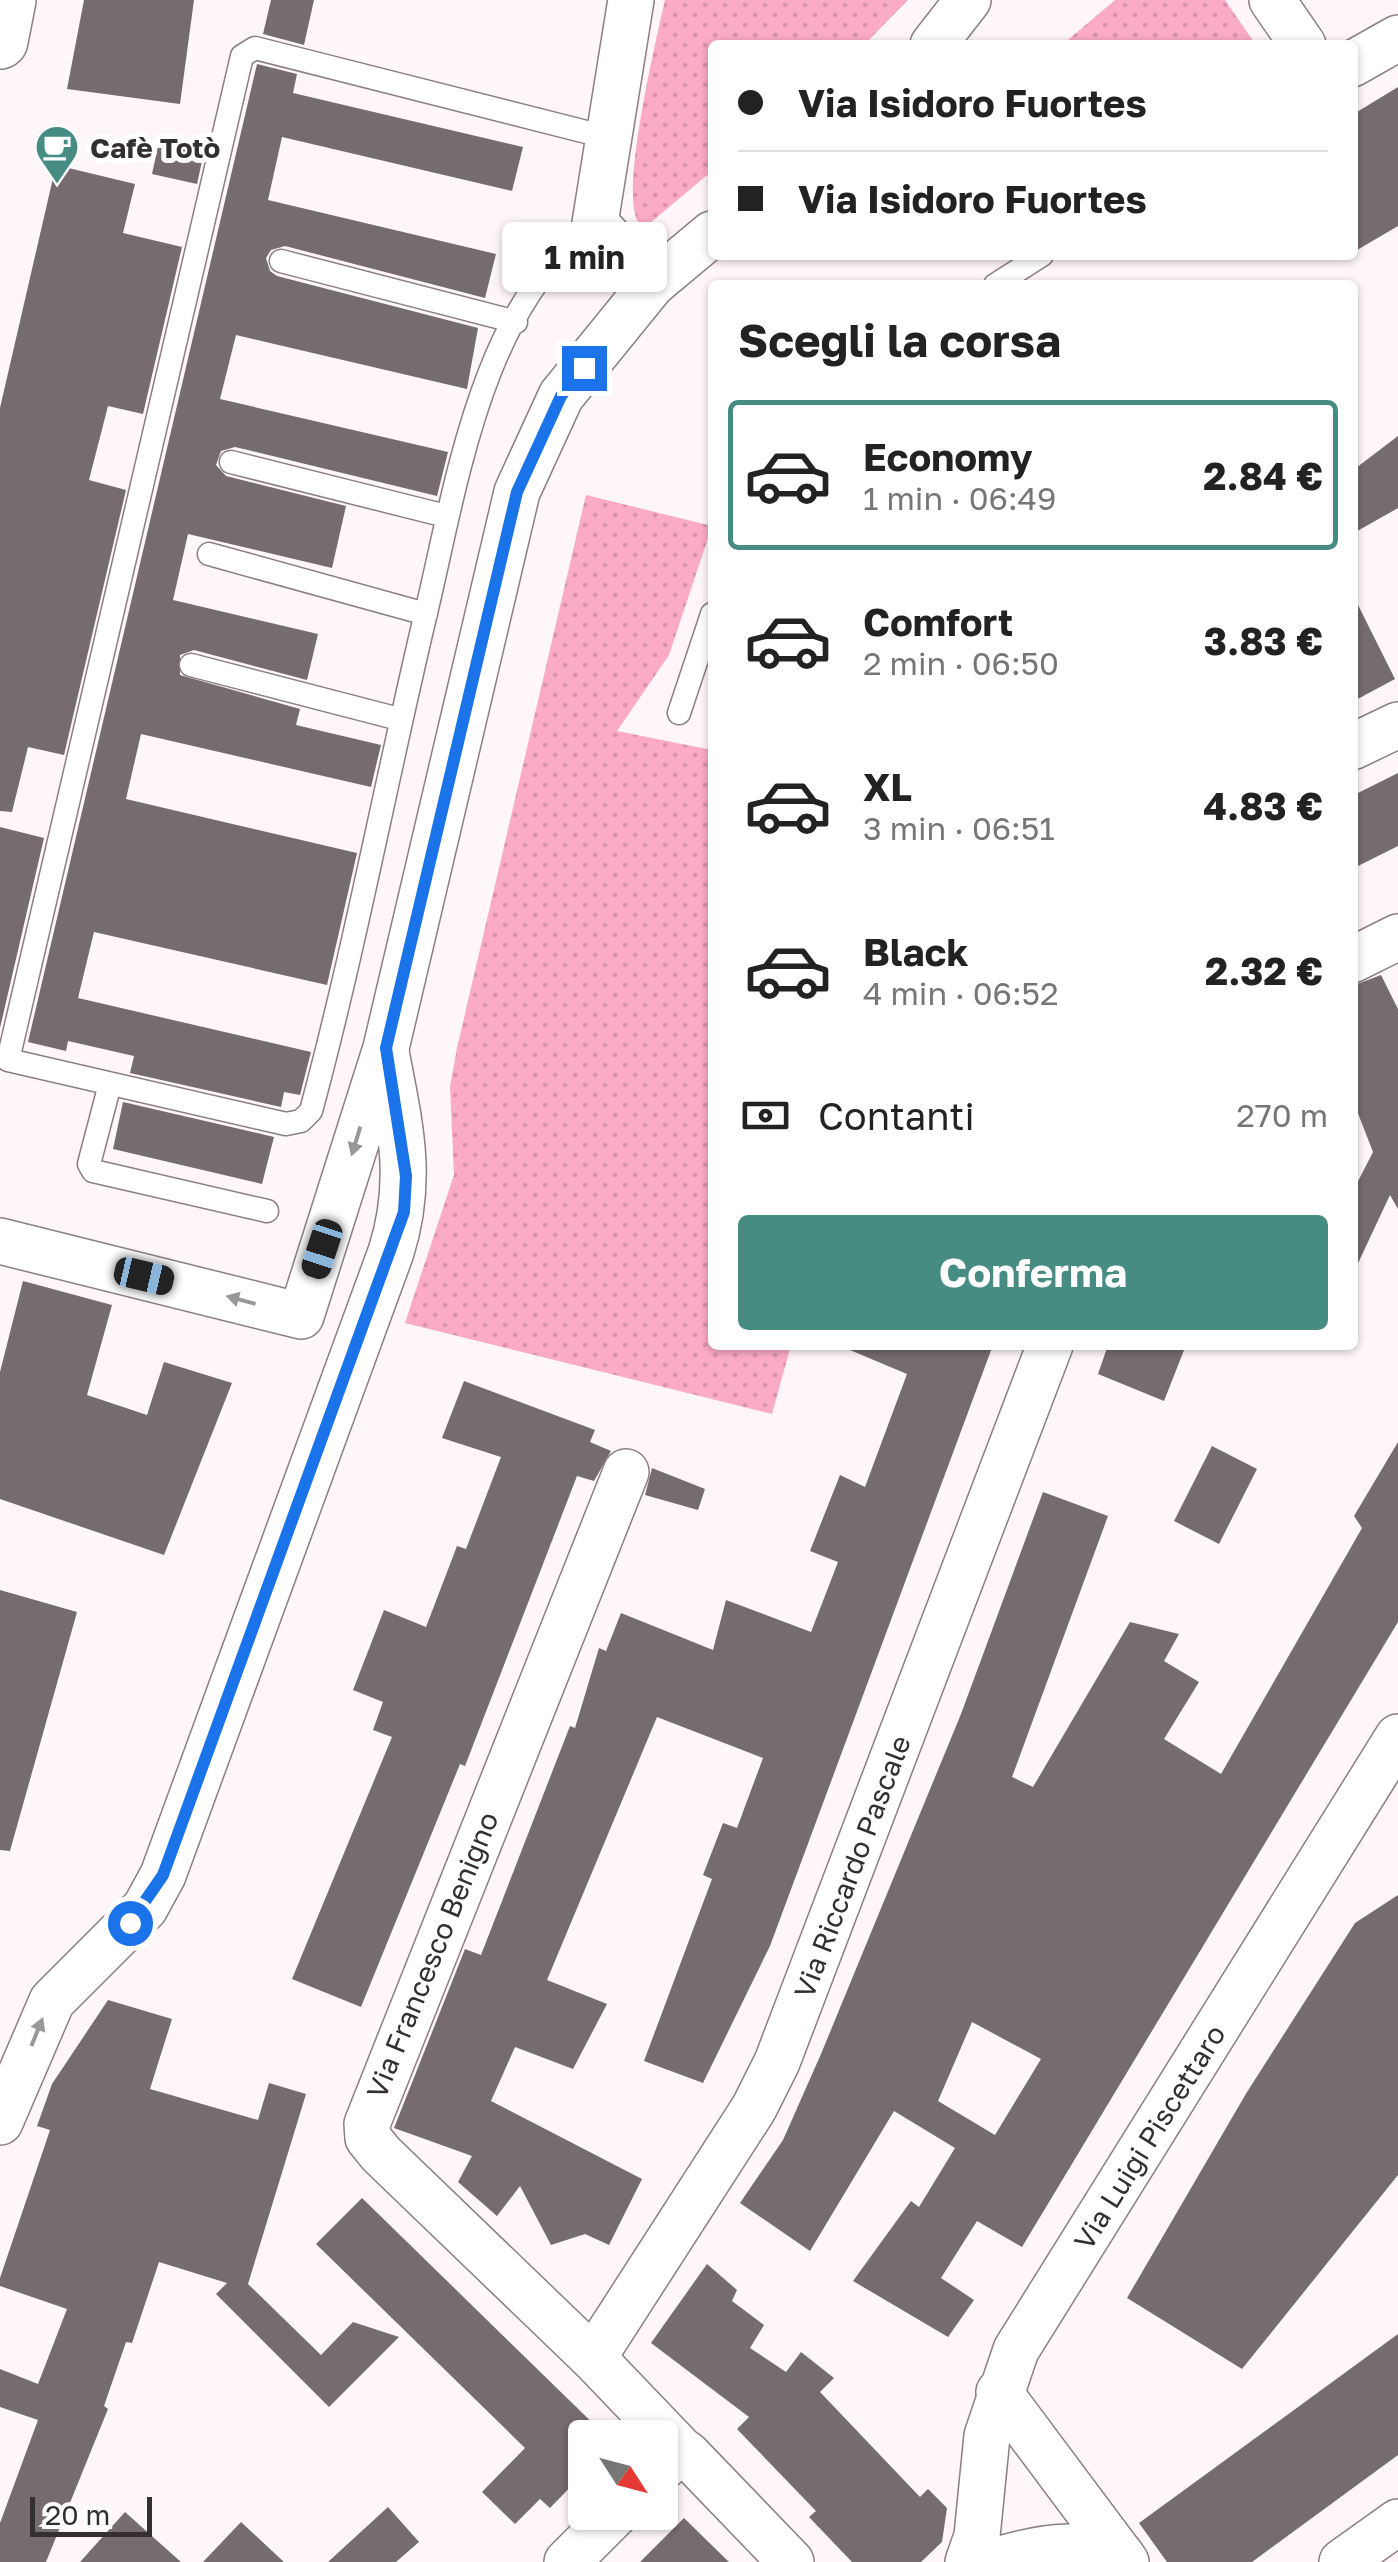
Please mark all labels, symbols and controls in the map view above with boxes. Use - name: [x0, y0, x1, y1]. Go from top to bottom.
- text: Via Isidoro Fuortes: [798, 80, 1147, 125]
- cafe icon: Cafè Totò: [34, 124, 80, 185]
- place label: Cafè Totò: [90, 131, 220, 164]
- text: Via Isidoro Fuortes: [798, 176, 1147, 221]
- callout: 1 min: [502, 223, 666, 293]
- text: 1 min: [544, 238, 625, 276]
- text: Scegli la corsa: [738, 313, 1061, 367]
- route end: [562, 346, 607, 391]
- icon: car: [743, 430, 833, 520]
- text: Economy: [863, 434, 1032, 479]
- text: 2.84 €: [1203, 453, 1323, 498]
- text: 1 min · 06:49: [863, 479, 1056, 517]
- icon: car: [743, 595, 833, 685]
- text: Comfort: [863, 599, 1013, 644]
- text: 3.83 €: [1204, 618, 1323, 663]
- text: 2 min · 06:50: [863, 644, 1059, 682]
- icon: car: [743, 760, 833, 850]
- text: XL: [863, 764, 912, 809]
- text: 4.83 €: [1203, 783, 1323, 828]
- text: 3 min · 06:51: [863, 809, 1055, 847]
- icon: car: [743, 925, 833, 1015]
- text: Black: [863, 929, 968, 974]
- text: 2.32 €: [1205, 948, 1323, 993]
- text: 4 min · 06:52: [863, 974, 1059, 1012]
- icon: cash: [738, 1088, 793, 1143]
- text: Contanti: [818, 1093, 975, 1138]
- text: 270 m: [1236, 1096, 1328, 1134]
- one-way arrow: [348, 1126, 363, 1156]
- button: Conferma: [738, 1215, 1328, 1330]
- car: [298, 1216, 346, 1282]
- car: [111, 1255, 177, 1297]
- one-way arrow: [225, 1292, 256, 1307]
- street label: Via Riccardo Pascale: [786, 1730, 916, 2002]
- street label: Via Francesco Benigno: [359, 1807, 505, 2103]
- route start: [108, 1901, 153, 1946]
- one-way arrow: [30, 2017, 46, 2047]
- street label: Via Luigi Piscettaro: [1067, 2018, 1231, 2255]
- north arrow: [568, 2420, 678, 2530]
- map controls: [568, 2420, 678, 2530]
- scale bar: [30, 2492, 152, 2536]
- text: 20 m: [45, 2498, 110, 2531]

